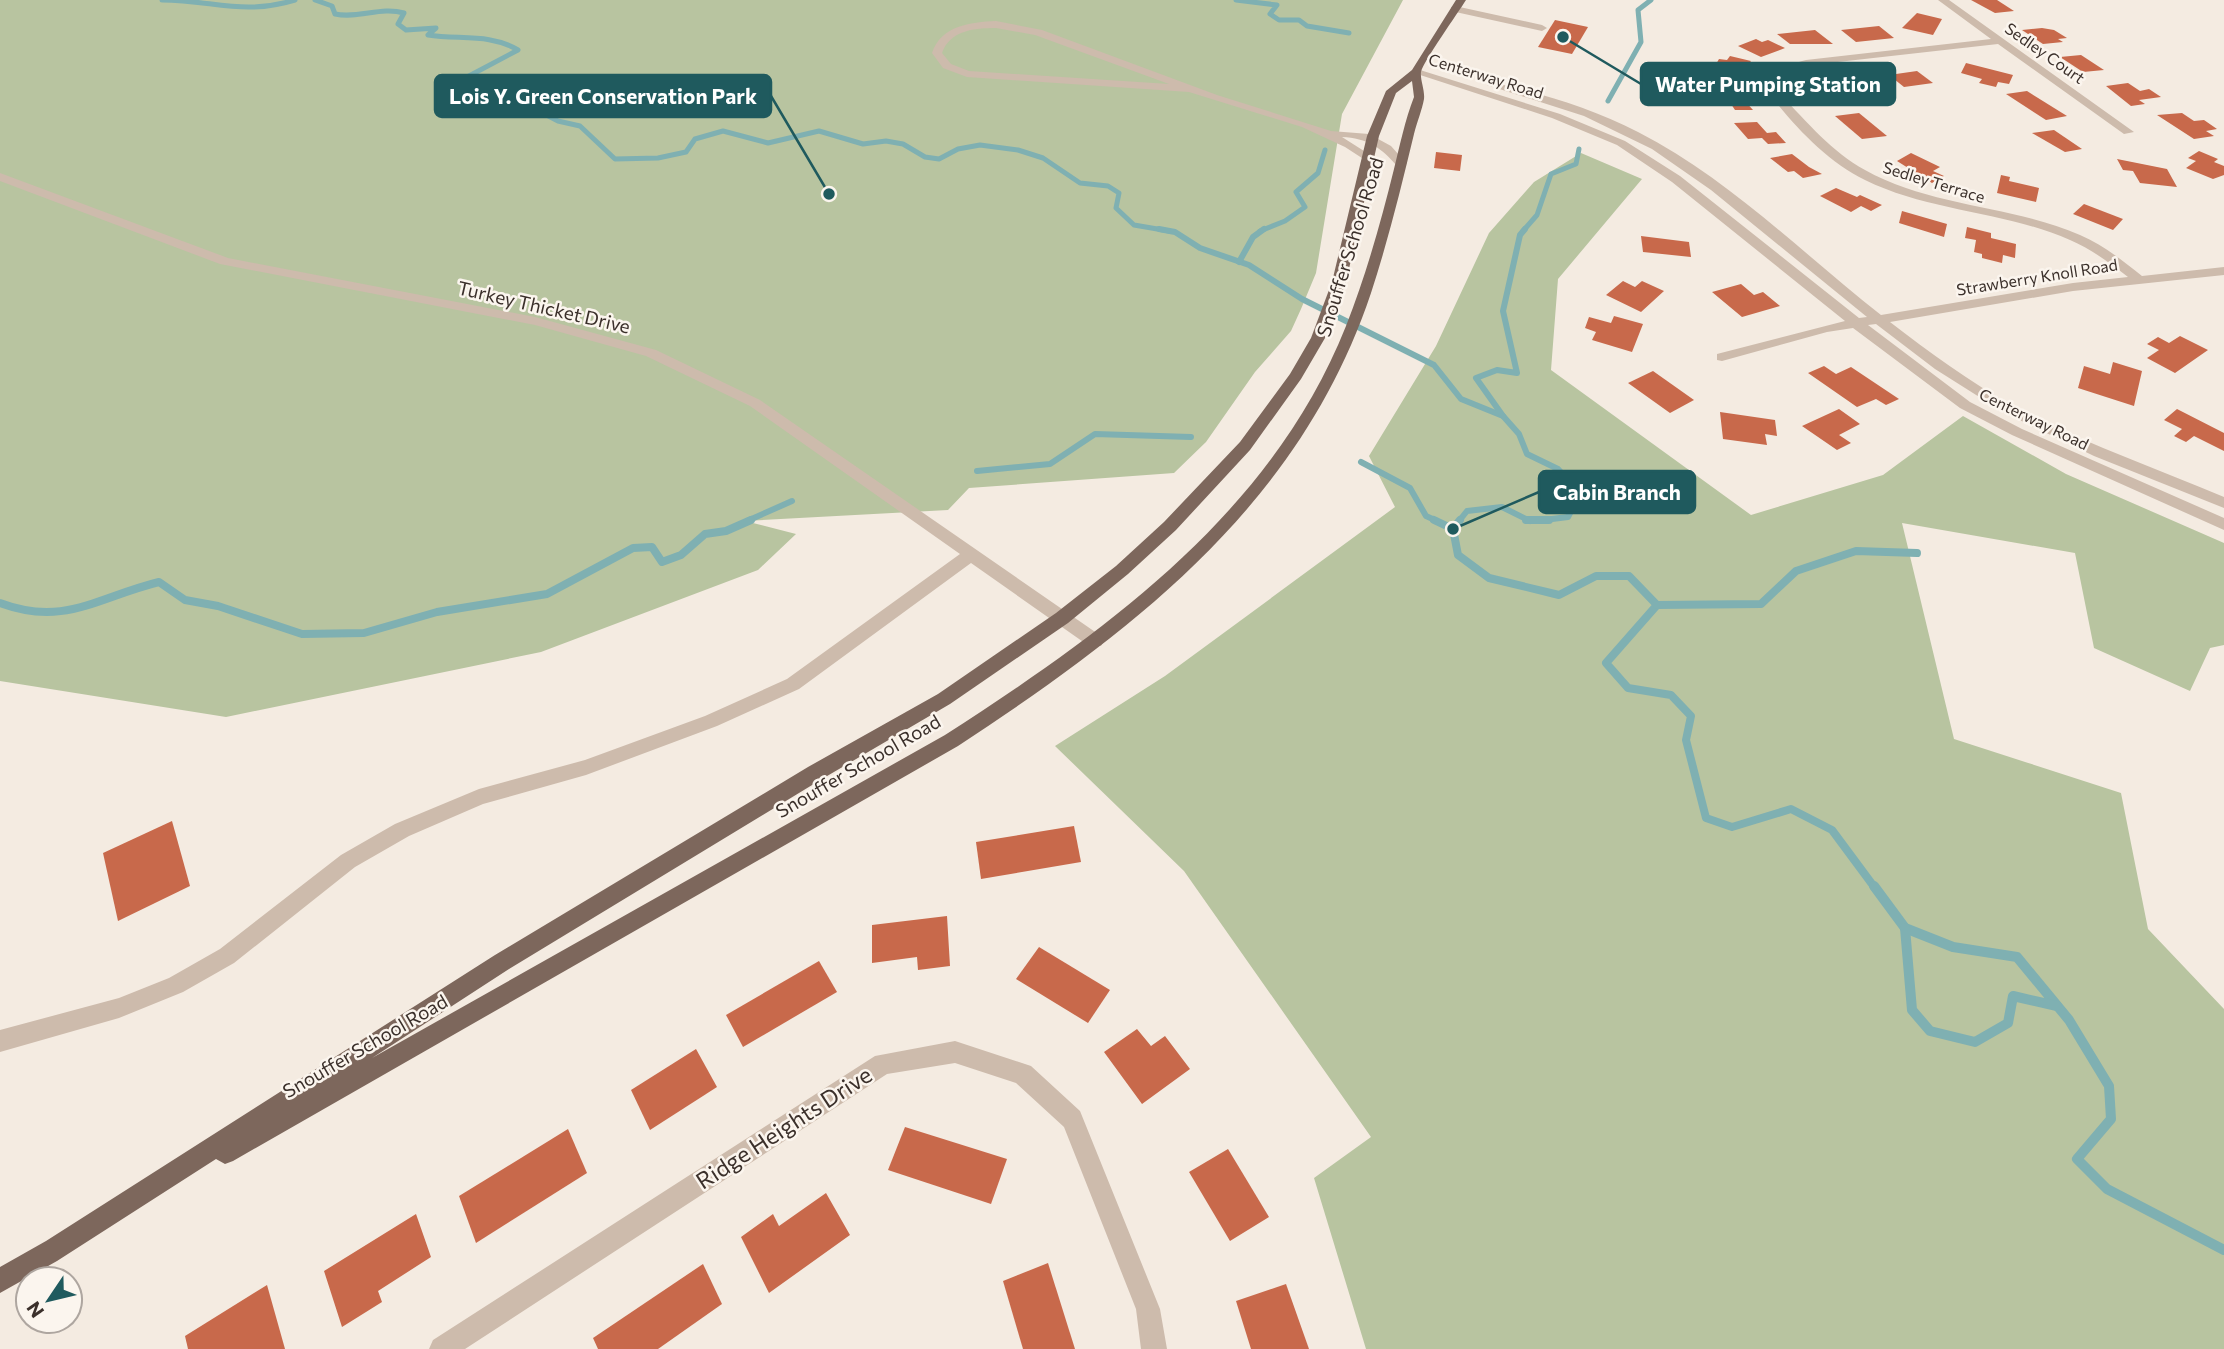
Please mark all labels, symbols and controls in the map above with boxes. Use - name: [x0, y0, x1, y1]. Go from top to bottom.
- street label: Sedley Court: [2002, 18, 2089, 87]
- street label: Centerway Road: [1426, 49, 1546, 102]
- callout: Water Pumping Station: [1641, 63, 1895, 105]
- text: Water Pumping Station: [1655, 71, 1881, 96]
- callout: Lois Y. Green Conservation Park: [435, 75, 771, 117]
- text: Lois Y. Green Conservation Park: [449, 83, 757, 108]
- street label: Snouffer School Road: [1311, 154, 1388, 339]
- street label: Sedley Terrace: [1881, 157, 1987, 206]
- street label: Strawberry Knoll Road: [1955, 254, 2119, 299]
- street label: Turkey Thicket Drive: [456, 275, 633, 338]
- street label: Centerway Road: [1976, 384, 2092, 453]
- callout: Cabin Branch: [1539, 471, 1695, 513]
- text: Cabin Branch: [1553, 479, 1681, 504]
- street label: Snouffer School Road: [771, 709, 944, 822]
- street label: Snouffer School Road: [278, 989, 451, 1102]
- street label: Ridge Heights Drive: [690, 1060, 877, 1195]
- north arrow: [14, 1265, 84, 1335]
- text: N: [21, 1298, 48, 1322]

